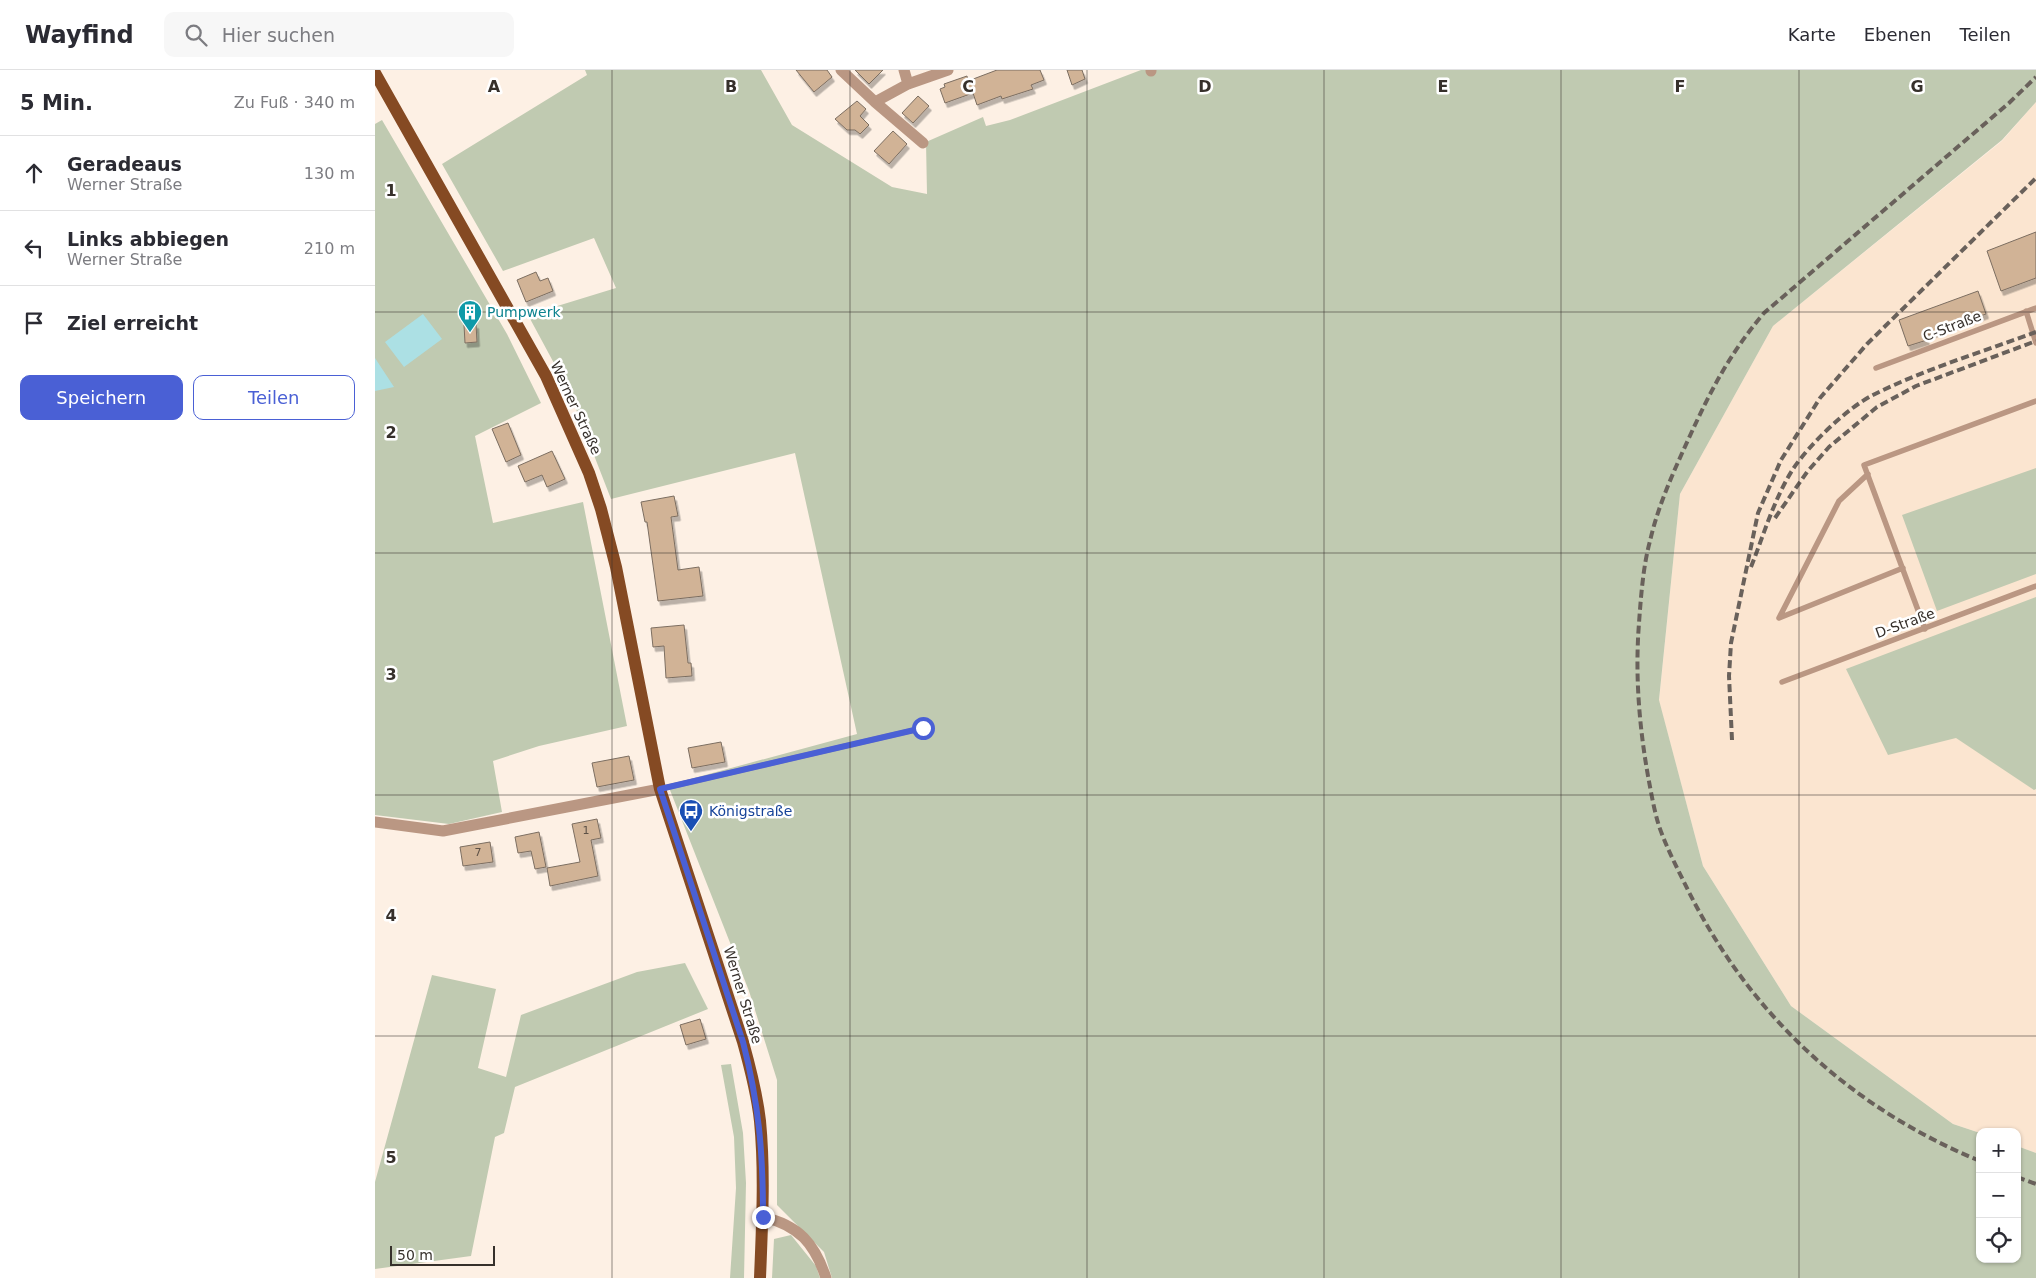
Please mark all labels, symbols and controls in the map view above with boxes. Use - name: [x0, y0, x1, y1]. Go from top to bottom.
- search box: [164, 12, 514, 57]
- text: Wayfind: [25, 21, 134, 49]
- icon: search: [182, 21, 210, 49]
- text: Hier suchen: [222, 24, 335, 46]
- text: Karte: [1788, 24, 1836, 45]
- text: Ebenen: [1864, 24, 1932, 45]
- text: Teilen: [1960, 24, 2011, 45]
- text: A: [488, 77, 501, 96]
- text: B: [725, 77, 737, 96]
- text: C: [962, 77, 974, 96]
- text: D: [1198, 77, 1212, 96]
- text: E: [1438, 77, 1448, 96]
- text: F: [1675, 77, 1685, 96]
- text: G: [1910, 77, 1924, 96]
- text: 5 Min.: [20, 91, 93, 115]
- text: Zu Fuß · 340 m: [234, 93, 355, 112]
- text: Geradeaus: [67, 153, 182, 175]
- icon: ahead: [20, 159, 48, 187]
- text: 130 m: [304, 164, 355, 183]
- text: Werner Straße: [67, 175, 182, 194]
- text: 1: [385, 181, 397, 200]
- text: Links abbiegen: [67, 228, 229, 250]
- icon: left: [20, 234, 48, 262]
- text: 210 m: [304, 239, 355, 258]
- text: Werner Straße: [67, 250, 182, 269]
- building icon: Pumpwerk: [457, 299, 483, 333]
- place label: Pumpwerk: [487, 304, 561, 320]
- street label: C-Straße: [1921, 308, 1983, 344]
- icon: arrive: [20, 309, 48, 337]
- text: Ziel erreicht: [67, 312, 198, 334]
- street label: Werner Straße: [547, 359, 605, 457]
- button: Speichern: [20, 375, 183, 420]
- button: Teilen: [193, 375, 355, 420]
- text: 2: [385, 423, 397, 442]
- street label: D-Straße: [1873, 605, 1937, 641]
- text: 3: [385, 665, 397, 684]
- route start: [912, 717, 935, 740]
- bus stop icon: Königstraße: [678, 798, 704, 832]
- place label: Königstraße: [709, 803, 792, 819]
- house number: 1: [583, 824, 590, 837]
- house number: 7: [475, 846, 482, 859]
- text: 4: [385, 906, 397, 925]
- street label: Werner Straße: [721, 944, 765, 1046]
- map controls: [1976, 1128, 2021, 1263]
- button: +: [1976, 1128, 2021, 1173]
- text: 5: [385, 1148, 397, 1167]
- button: −: [1976, 1173, 2021, 1218]
- route end: [752, 1206, 775, 1229]
- button: locate: [1976, 1218, 2021, 1263]
- scale bar: [390, 1243, 495, 1266]
- text: 50 m: [397, 1247, 433, 1263]

